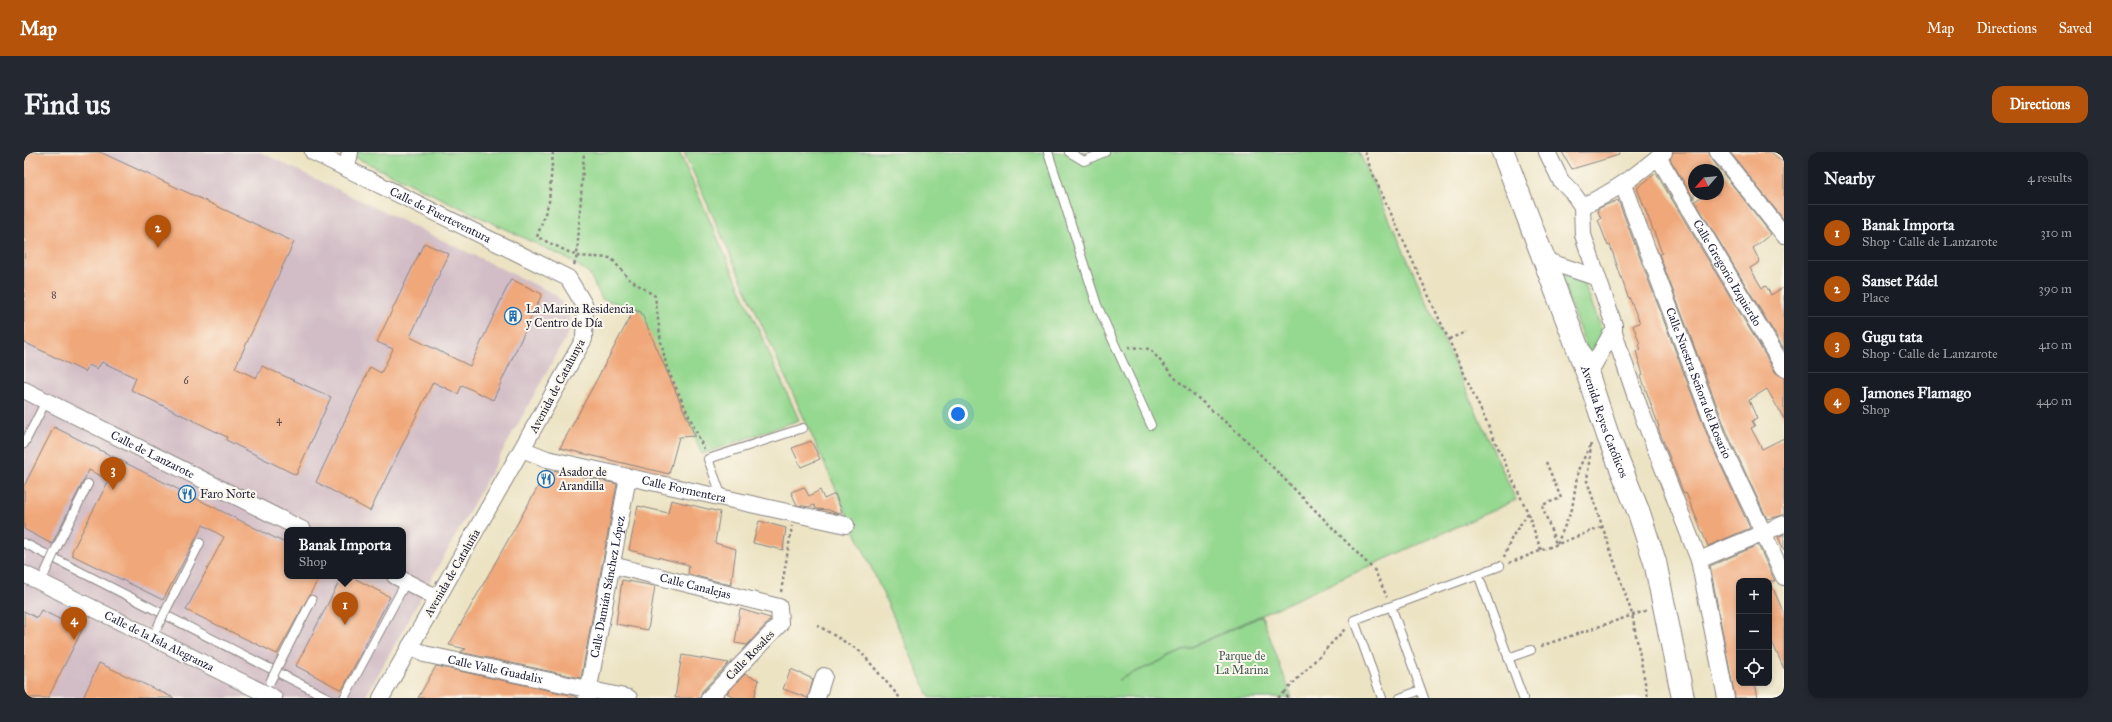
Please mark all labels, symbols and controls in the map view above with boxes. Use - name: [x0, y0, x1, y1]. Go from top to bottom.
- text: Map: [20, 17, 57, 40]
- text: Map: [1927, 20, 1954, 37]
- text: Directions: [1976, 20, 2037, 37]
- text: Saved: [2059, 20, 2092, 37]
- button: Directions: [1992, 86, 2088, 123]
- text: Find us: [24, 87, 110, 122]
- north arrow: [1688, 164, 1724, 200]
- text: Nearby: [1824, 168, 1875, 189]
- text: 4 results: [2027, 170, 2072, 186]
- street label: Calle de Fuerteventura: [387, 184, 494, 246]
- pin: 2: [145, 215, 171, 248]
- text: Banak Importa: [1862, 216, 1954, 234]
- street label: Calle Gregorio Izquierdo: [1690, 217, 1764, 329]
- text: 1: [1834, 225, 1840, 241]
- text: 310 m: [2040, 225, 2072, 241]
- text: Shop · Calle de Lanzarote: [1862, 234, 1998, 250]
- text: Sanset Pádel: [1862, 272, 1938, 290]
- text: 2: [1834, 281, 1840, 297]
- text: 390 m: [2039, 281, 2072, 297]
- house number: 8: [51, 289, 57, 301]
- text: Place: [1862, 290, 1889, 306]
- place label: La Marina Residencia y Centro de Día: [526, 302, 635, 330]
- building icon: La Marina Residencia y Centro de Día: [503, 306, 523, 326]
- street label: Calle Nuestra Señora del Rosario: [1663, 306, 1734, 461]
- text: Gugu tata: [1862, 328, 1923, 346]
- street label: Avenida de Catalunya: [526, 336, 588, 436]
- text: 3: [1834, 337, 1840, 353]
- text: 410 m: [2038, 337, 2072, 353]
- text: Shop · Calle de Lanzarote: [1862, 346, 1998, 362]
- street label: Avenida Reyes Católicos: [1578, 362, 1631, 480]
- house number: 6: [183, 375, 189, 387]
- text: Jamones Flamago: [1862, 384, 1971, 402]
- text: 4: [1833, 393, 1841, 409]
- text: 440 m: [2036, 393, 2072, 409]
- text: Shop: [1862, 402, 1890, 418]
- your location: [948, 404, 968, 424]
- house number: 4: [276, 414, 282, 426]
- street label: Calle de Lanzarote: [109, 428, 197, 481]
- pin: 3: [100, 457, 126, 490]
- place label: Asador de Arandilla: [558, 465, 607, 493]
- restaurant icon: Asador de Arandilla: [536, 469, 556, 489]
- street label: Calle Formentera: [640, 473, 728, 505]
- restaurant icon: Faro Norte: [177, 484, 197, 504]
- place label: Faro Norte: [200, 487, 256, 501]
- street label: Calle Damián Sánchez López: [588, 514, 628, 659]
- street label: Avenida de Cataluña: [421, 526, 483, 620]
- popup: [284, 527, 406, 579]
- text: Banak Importa: [299, 536, 391, 554]
- text: Shop: [299, 554, 327, 570]
- street label: Calle Canalejas: [658, 570, 732, 602]
- map controls: [1736, 578, 1772, 686]
- button: +: [1736, 578, 1772, 614]
- pin: 1: [332, 592, 358, 625]
- pin: 4: [61, 607, 87, 640]
- street label: Calle de la Isla Alegranza: [102, 608, 217, 675]
- button: −: [1736, 614, 1772, 650]
- street label: Calle Rosales: [723, 627, 777, 683]
- park label: Parque de La Marina: [1215, 649, 1270, 677]
- button: locate: [1736, 650, 1772, 686]
- street label: Calle Valle Guadalix: [446, 652, 545, 686]

